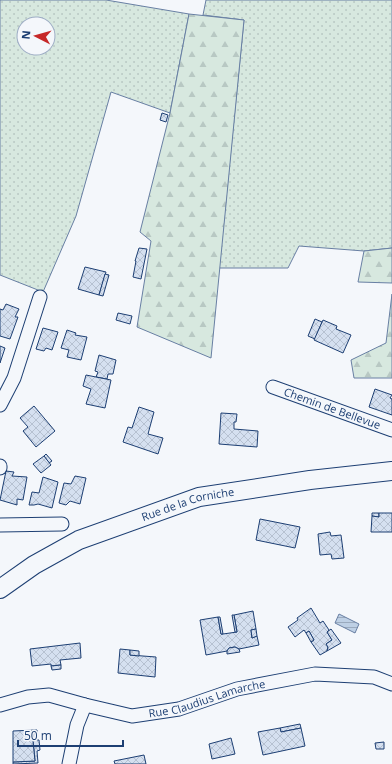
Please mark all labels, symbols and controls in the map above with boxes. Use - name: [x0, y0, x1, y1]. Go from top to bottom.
- north arrow: [16, 16, 56, 56]
- text: N: [18, 30, 33, 40]
- street label: Chemin de Bellevue: [282, 384, 383, 432]
- street label: Rue de la Corniche: [139, 484, 235, 524]
- street label: Rue Claudius Lamarche: [148, 676, 266, 720]
- scale bar: [18, 722, 123, 748]
- text: 50 m: [24, 727, 52, 744]

